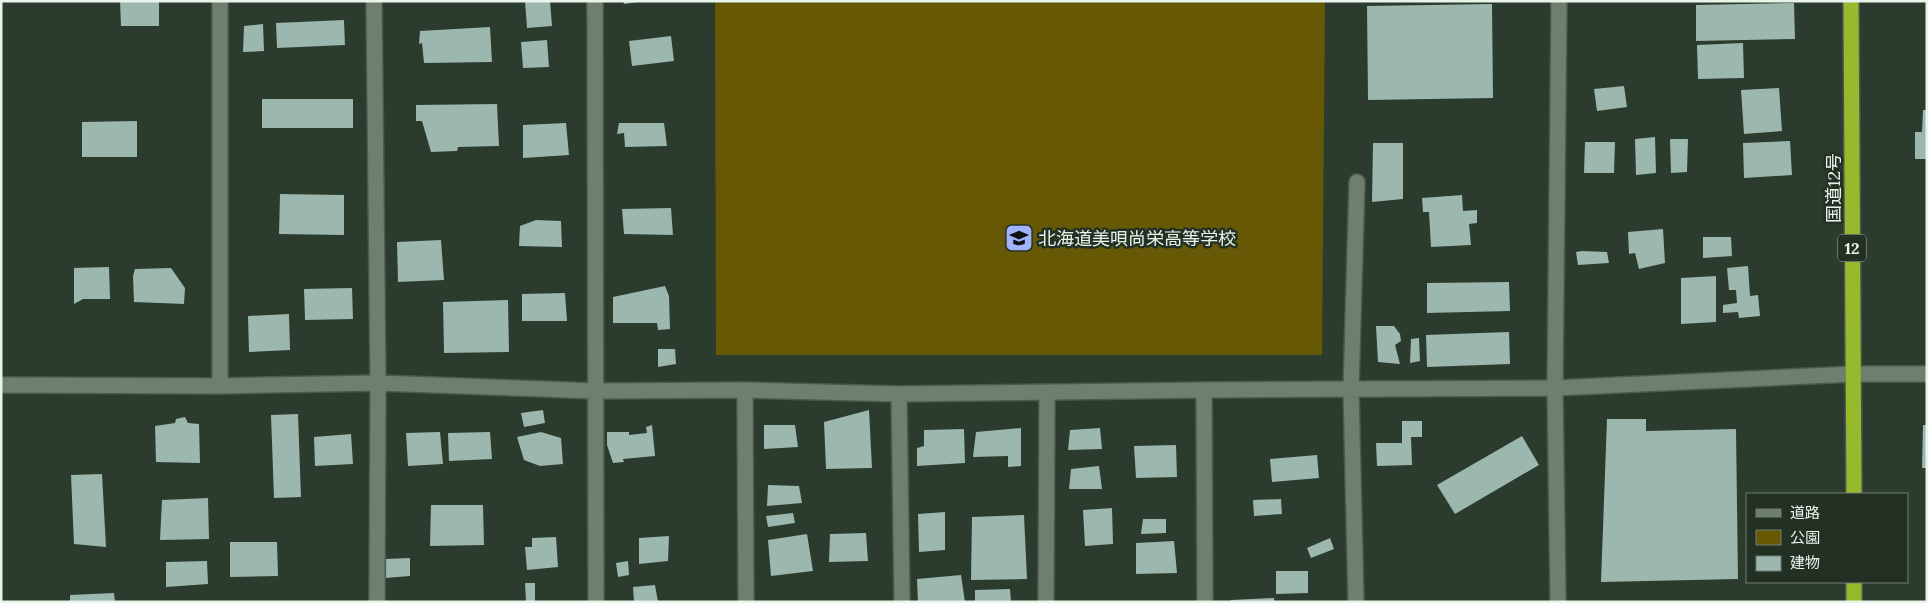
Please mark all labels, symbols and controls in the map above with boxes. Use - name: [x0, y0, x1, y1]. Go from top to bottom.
- street label: 国道12号: [1822, 153, 1845, 223]
- school or university icon: 北海道美唄尚栄高等学校: [1004, 223, 1034, 253]
- place label: 北海道美唄尚栄高等学校: [1038, 227, 1236, 250]
- road number: 12: [1838, 234, 1866, 262]
- legend: [1746, 493, 1908, 583]
- text: 道路: [1790, 503, 1820, 522]
- text: 公園: [1790, 528, 1820, 547]
- text: 建物: [1790, 553, 1820, 572]

